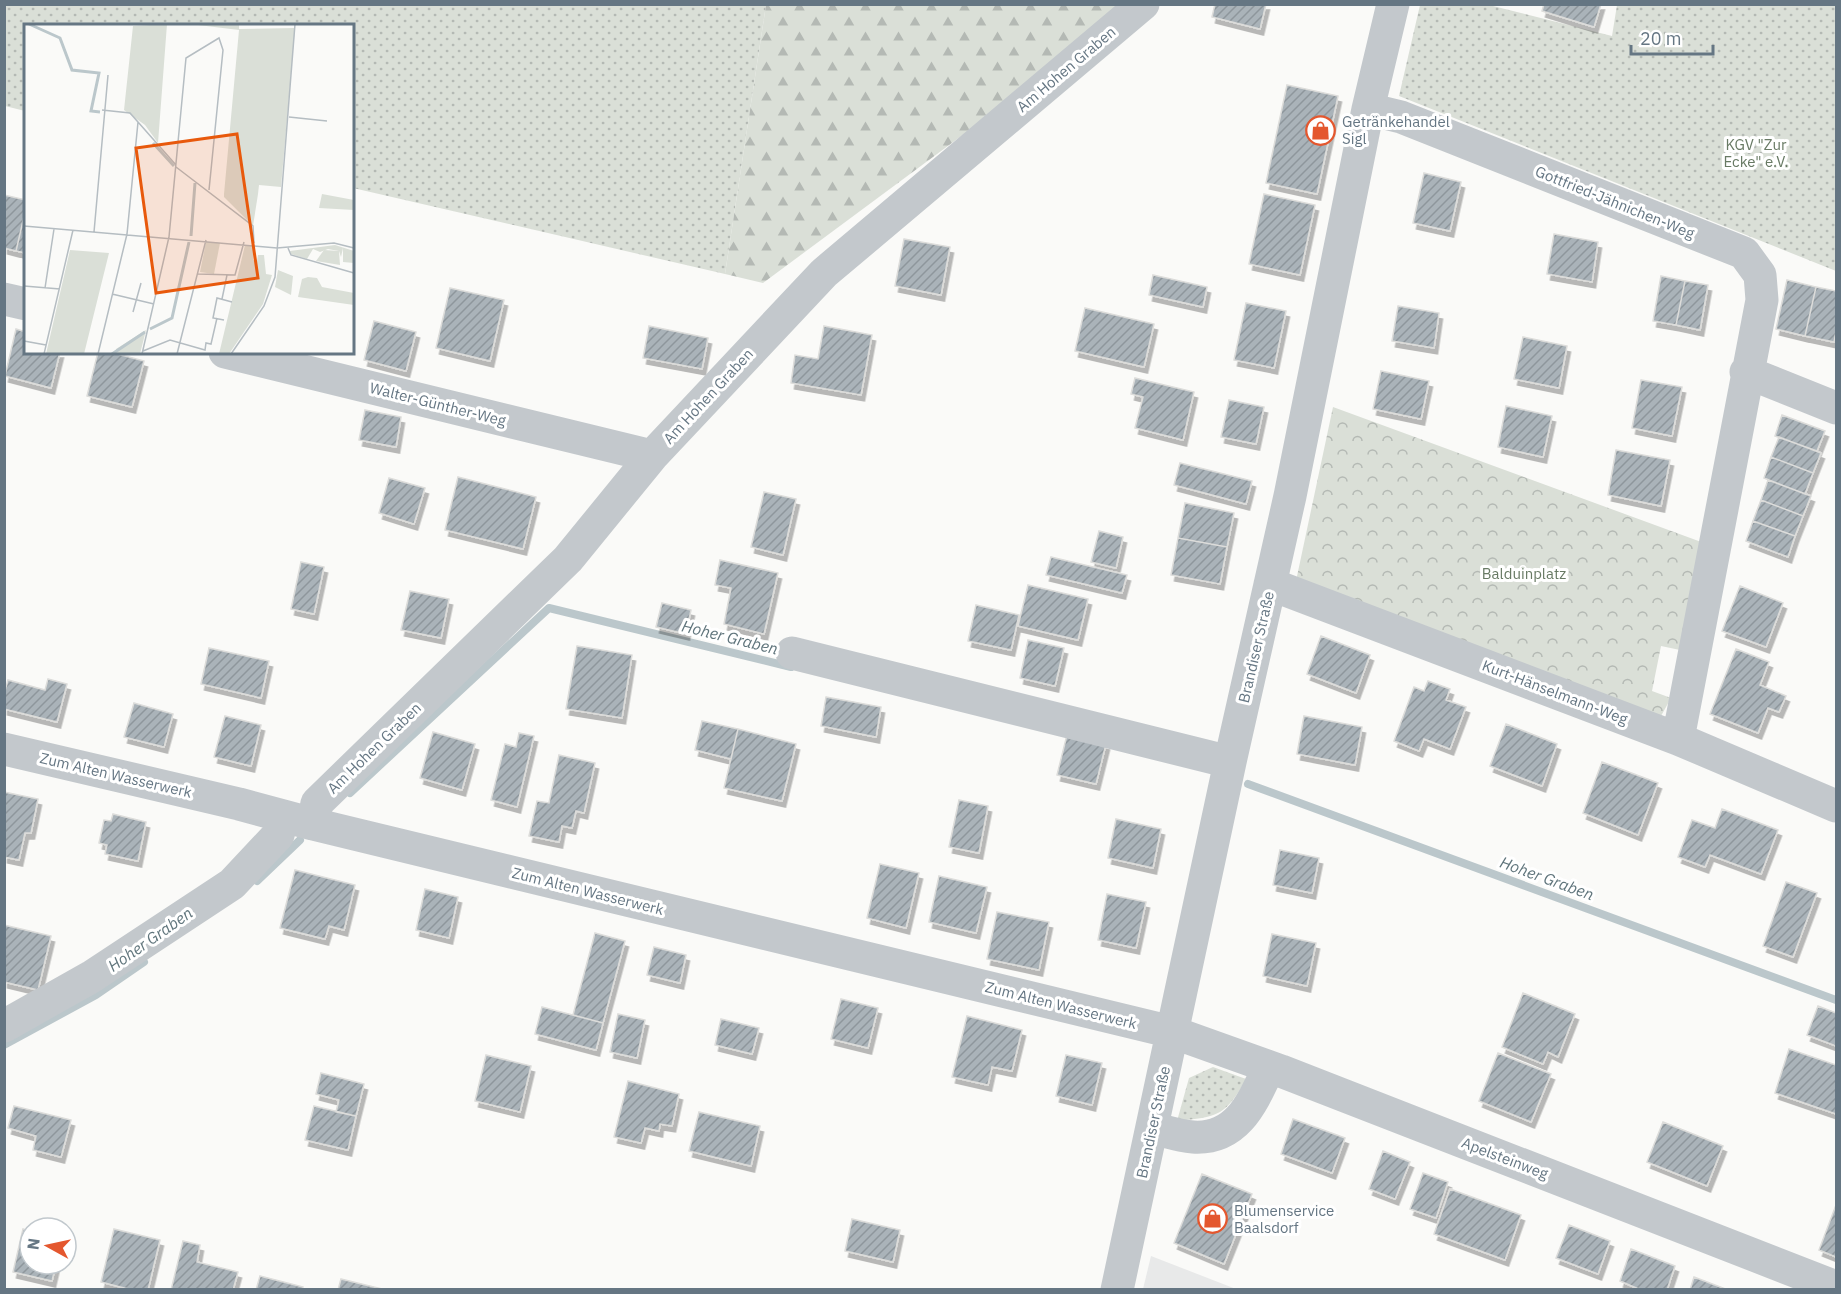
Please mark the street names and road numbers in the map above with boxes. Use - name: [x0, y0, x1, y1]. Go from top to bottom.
- street label: Am Hohen Graben: [1013, 22, 1119, 116]
- street label: Gottfried-Jähnichen-Weg: [1533, 161, 1697, 243]
- street label: Am Hohen Graben: [659, 344, 757, 448]
- street label: Walter-Günther-Weg: [368, 378, 508, 430]
- street label: Brandiser Straße: [1234, 589, 1278, 705]
- street label: Kurt-Hänselmann-Weg: [1480, 655, 1631, 729]
- street label: Am Hohen Graben: [323, 698, 425, 798]
- street label: Zum Alten Wasserwerk: [38, 748, 194, 802]
- street label: Zum Alten Wasserwerk: [510, 863, 666, 919]
- street label: Zum Alten Wasserwerk: [983, 977, 1139, 1033]
- street label: Brandiser Straße: [1132, 1064, 1174, 1180]
- street label: Apelsteinweg: [1459, 1133, 1551, 1183]

